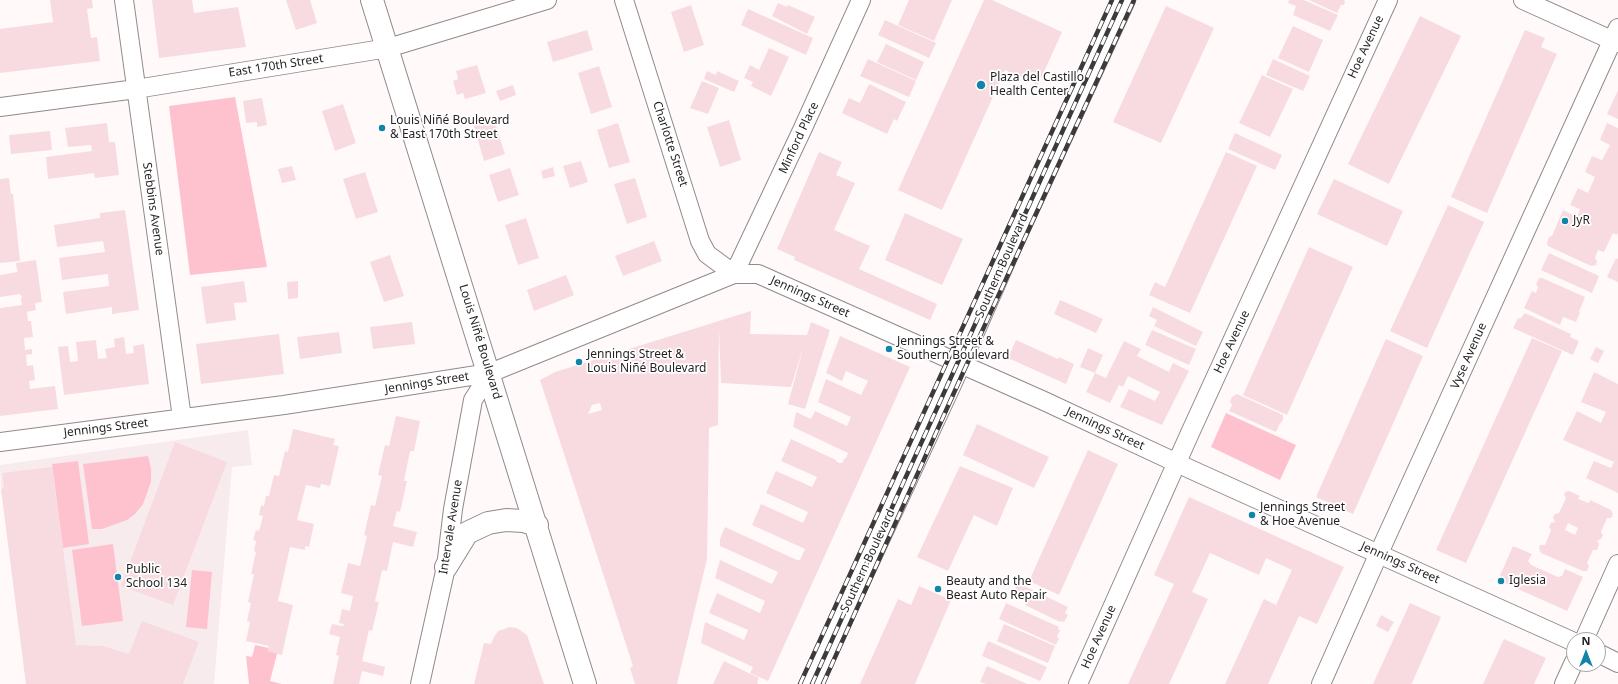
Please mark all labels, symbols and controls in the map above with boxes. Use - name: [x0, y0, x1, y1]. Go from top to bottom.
- street label: Hoe Avenue: [1345, 13, 1387, 81]
- street label: East 170th Street: [228, 51, 324, 81]
- place label: Plaza del Castillo Health Center: [990, 71, 1084, 99]
- marker: Plaza del Castillo Health Center: [975, 79, 987, 91]
- street label: Charlotte Street: [649, 99, 691, 189]
- street label: Minford Place: [776, 100, 822, 176]
- place label: Louis Niñé Boulevard & East 170th Street: [390, 114, 509, 142]
- marker: Louis Niñé Boulevard & East 170th Street: [377, 123, 387, 133]
- street label: Stebbins Avenue: [139, 161, 167, 257]
- street label: Southern Boulevard: [973, 212, 1031, 320]
- place label: JyR: [1573, 214, 1590, 228]
- marker: JyR: [1560, 216, 1570, 226]
- street label: Jennings Street: [768, 273, 852, 321]
- street label: Louis Niñé Boulevard: [456, 283, 504, 401]
- street label: Hoe Avenue: [1211, 308, 1253, 376]
- street label: Vyse Avenue: [1448, 321, 1490, 391]
- place label: Jennings Street & Southern Boulevard: [897, 335, 1009, 363]
- marker: Jennings Street & Southern Boulevard: [884, 344, 894, 354]
- place label: Jennings Street & Louis Niñé Boulevard: [587, 348, 706, 376]
- marker: Jennings Street & Louis Niñé Boulevard: [574, 357, 584, 367]
- street label: Jennings Street: [384, 369, 470, 397]
- street label: Jennings Street: [1063, 404, 1147, 454]
- street label: Jennings Street: [63, 416, 149, 440]
- street label: Intervale Avenue: [436, 479, 466, 575]
- place label: Jennings Street & Hoe Avenue: [1260, 501, 1345, 529]
- street label: Southern Boulevard: [838, 507, 898, 615]
- marker: Jennings Street & Hoe Avenue: [1247, 510, 1257, 520]
- street label: Jennings Street: [1358, 539, 1442, 587]
- place label: Public School 134: [126, 563, 187, 591]
- marker: Public School 134: [113, 572, 123, 582]
- place label: Iglesia: [1509, 574, 1546, 588]
- place label: Beauty and the Beast Auto Repair: [946, 575, 1047, 603]
- marker: Iglesia: [1496, 576, 1506, 586]
- marker: Beauty and the Beast Auto Repair: [933, 584, 943, 594]
- street label: Hoe Avenue: [1079, 603, 1119, 671]
- north arrow: [1566, 632, 1606, 672]
- text: N: [1582, 633, 1590, 648]

